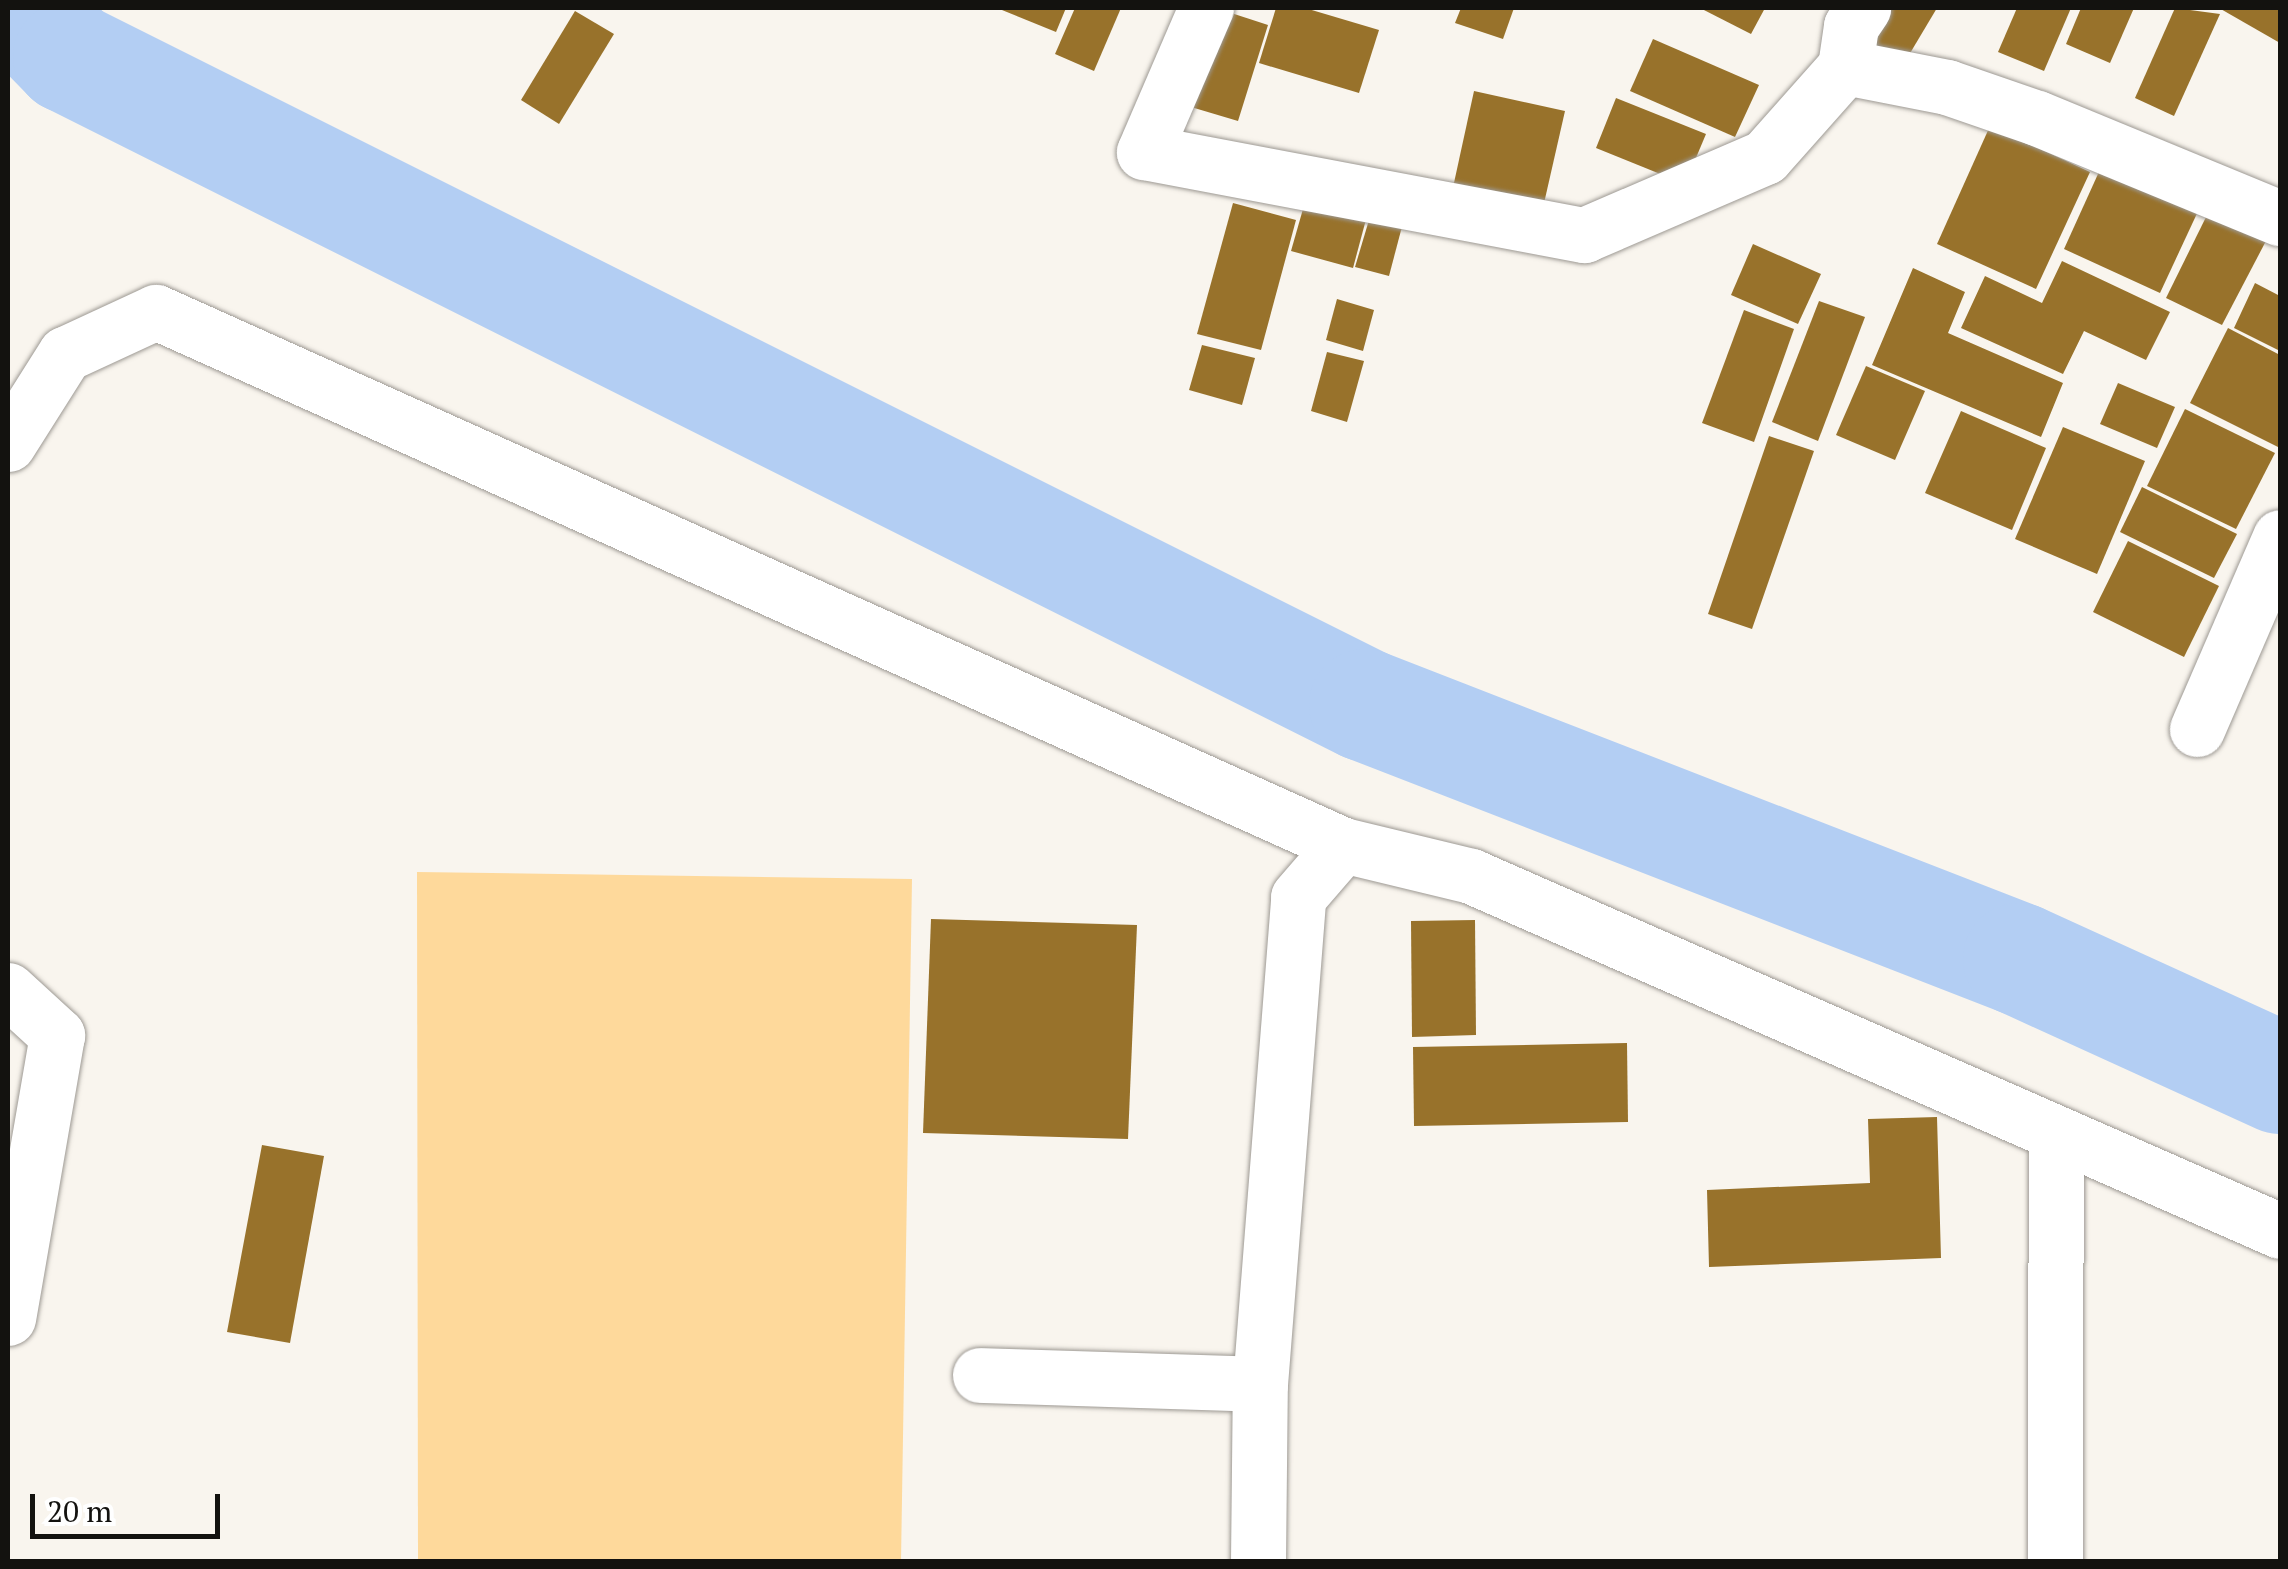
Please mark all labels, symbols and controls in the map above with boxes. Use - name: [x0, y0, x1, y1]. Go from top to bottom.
- scale bar: [35, 1474, 225, 1536]
- text: 20 m: [47, 1491, 112, 1531]

